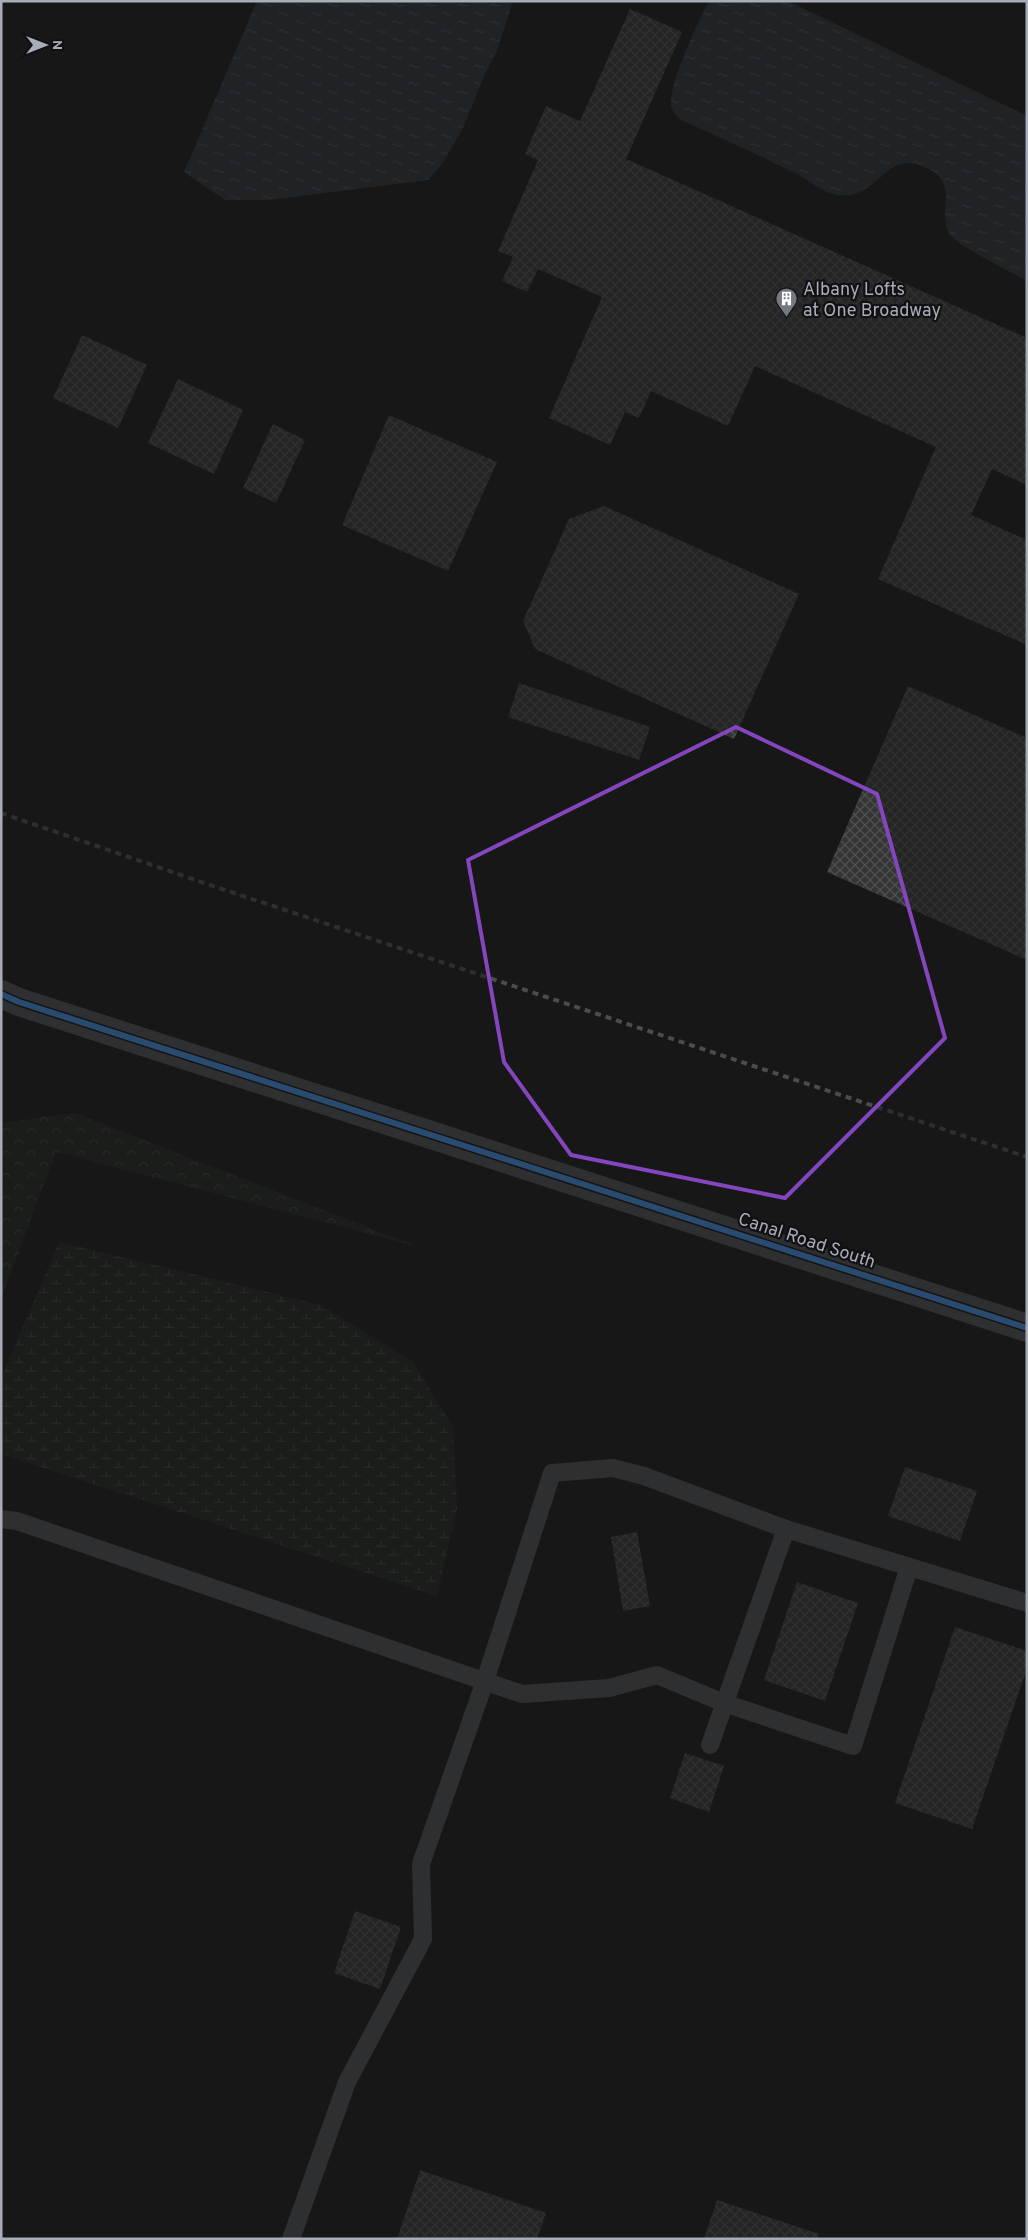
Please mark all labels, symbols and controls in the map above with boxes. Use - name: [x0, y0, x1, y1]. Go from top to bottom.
- north arrow: [20, 20, 70, 70]
- text: N: [48, 40, 65, 50]
- place label: Albany Lofts at One Broadway: [803, 279, 941, 323]
- building icon: Albany Lofts at One Broadway: [775, 287, 799, 318]
- street label: Canal Road South: [735, 1208, 878, 1274]

